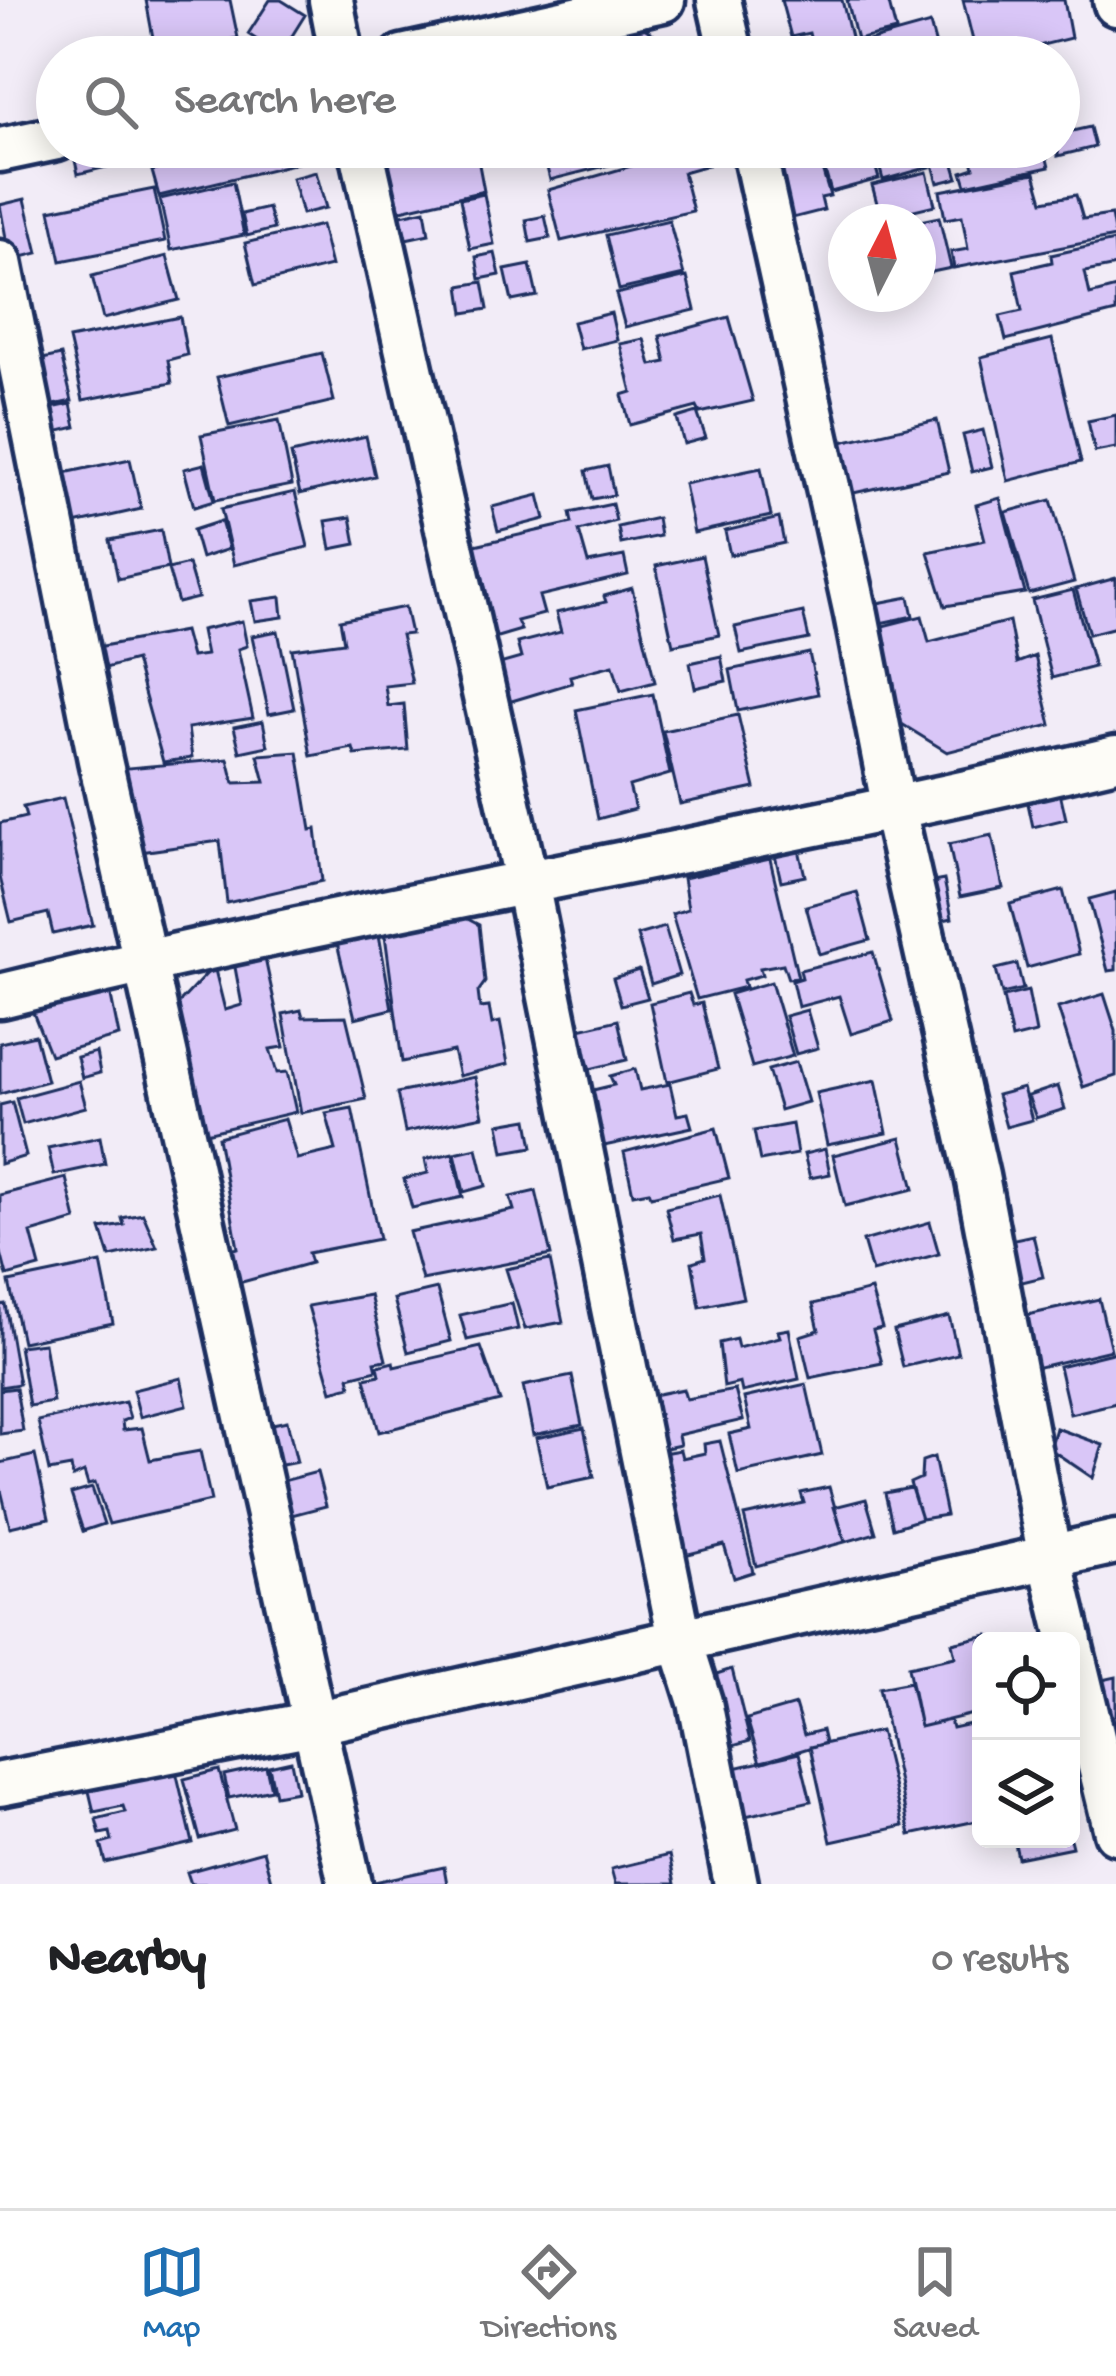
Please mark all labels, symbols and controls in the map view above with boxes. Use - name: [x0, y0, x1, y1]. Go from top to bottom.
- search box: [36, 36, 1080, 168]
- icon: search: [78, 69, 144, 135]
- text: Search here: [174, 76, 396, 129]
- north arrow: [828, 204, 936, 312]
- map controls: [972, 1632, 1080, 1848]
- button: locate: [972, 1632, 1080, 1740]
- button: layers: [972, 1740, 1080, 1848]
- text: Nearby: [48, 1932, 206, 1992]
- text: 0 results: [931, 1939, 1068, 1985]
- tab: Map: [139, 2239, 205, 2349]
- tab: Directions: [482, 2239, 616, 2349]
- tab: Saved: [893, 2239, 977, 2349]

